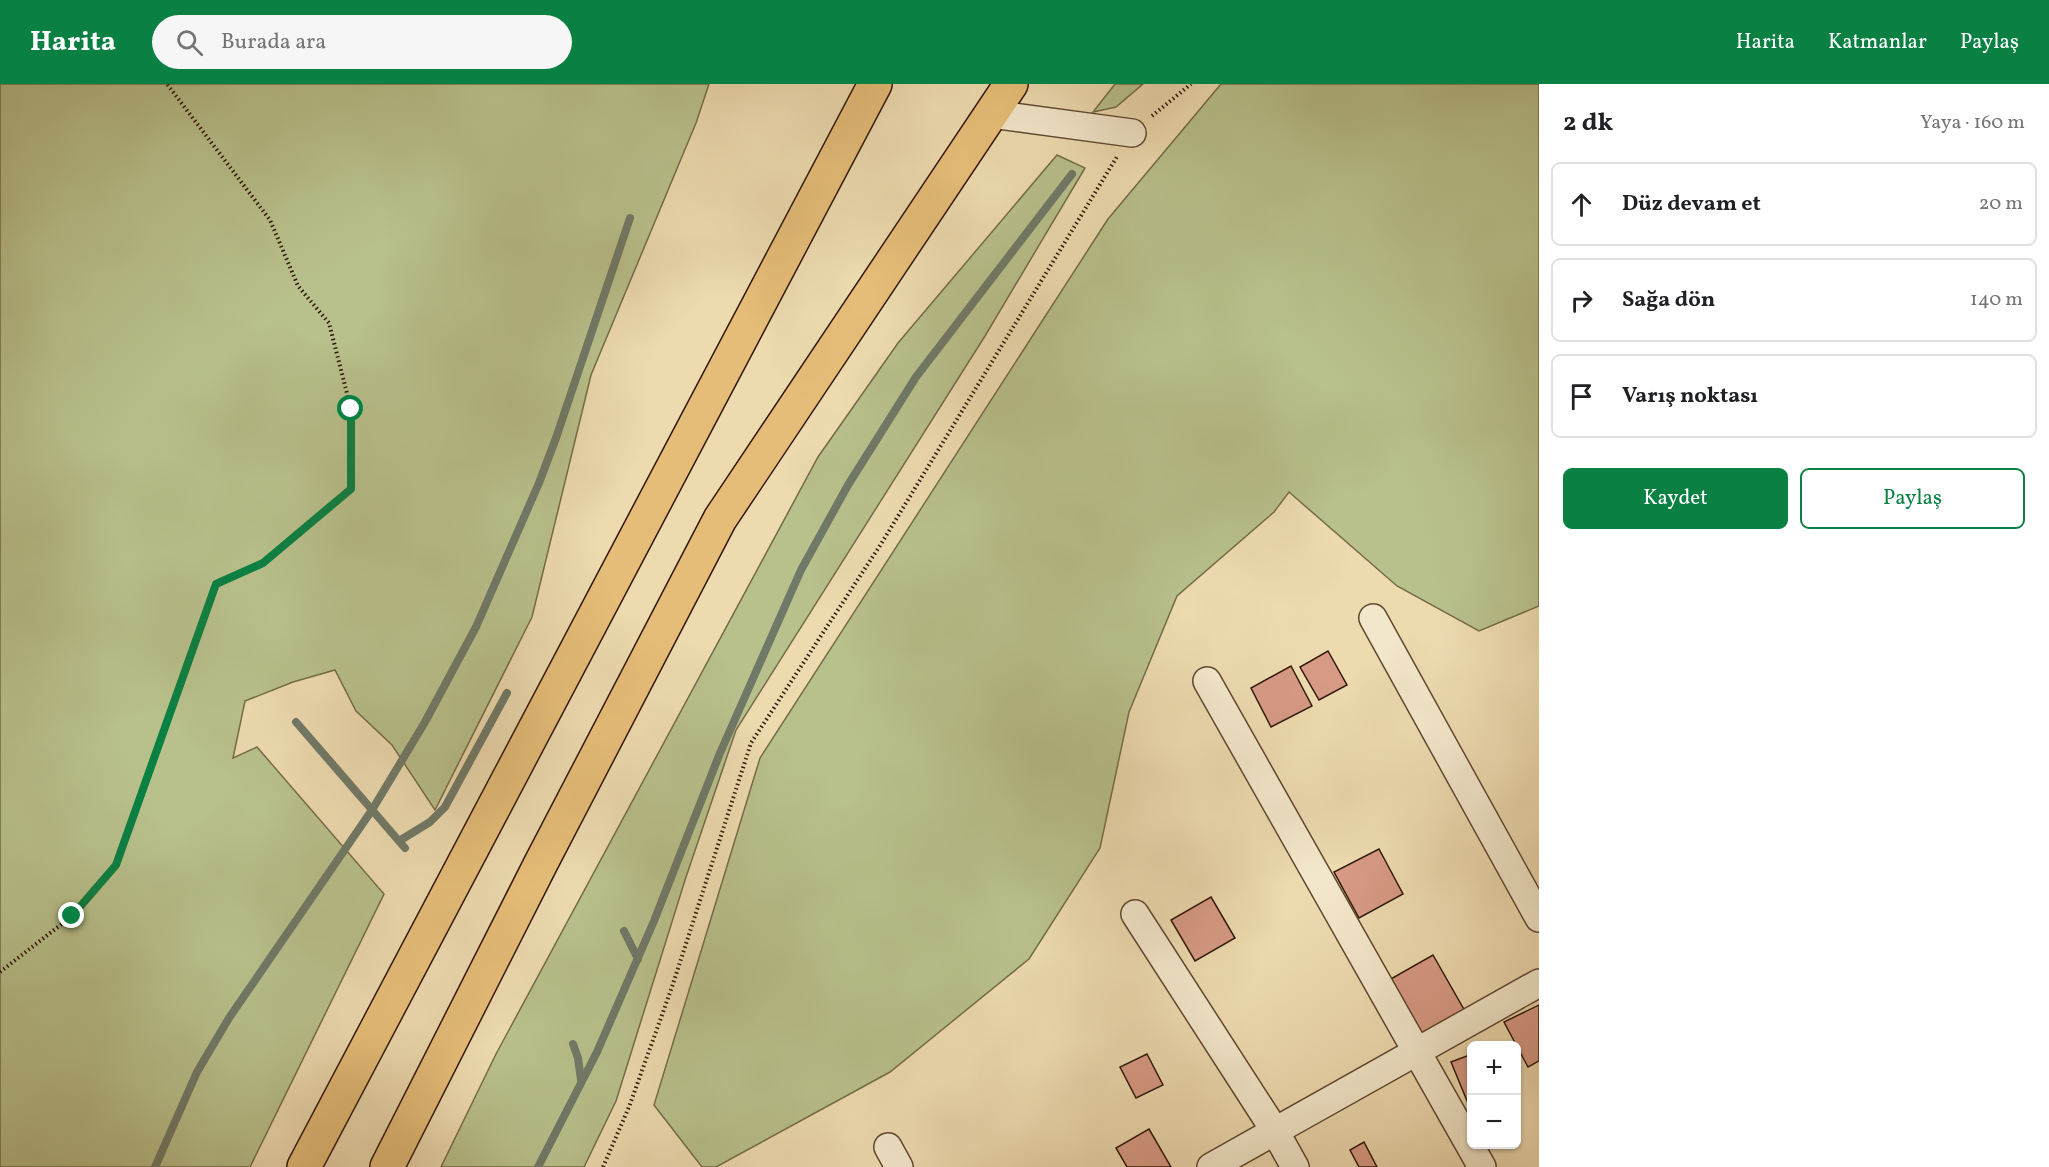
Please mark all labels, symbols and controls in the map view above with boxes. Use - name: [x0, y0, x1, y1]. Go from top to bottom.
- search box: [152, 15, 572, 69]
- text: Harita: [30, 23, 116, 62]
- icon: search: [173, 26, 206, 59]
- text: Burada ara: [221, 27, 326, 58]
- text: Harita: [1736, 28, 1795, 57]
- text: Katmanlar: [1828, 28, 1927, 57]
- text: Paylaş: [1960, 28, 2019, 57]
- text: 2 dk: [1563, 105, 1613, 141]
- text: Yaya · 160 m: [1920, 109, 2025, 137]
- icon: ahead: [1565, 188, 1598, 221]
- text: Düz devam et: [1622, 189, 1761, 220]
- text: 20 m: [1979, 190, 2023, 218]
- icon: right: [1565, 284, 1598, 317]
- text: Sağa dön: [1622, 285, 1715, 316]
- text: 140 m: [1970, 286, 2023, 314]
- icon: arrive: [1565, 380, 1598, 413]
- text: Varış noktası: [1622, 381, 1758, 412]
- route start: [337, 395, 363, 421]
- button: Kaydet: [1563, 468, 1788, 529]
- button: Paylaş: [1800, 468, 2025, 529]
- route end: [58, 902, 84, 928]
- map controls: [1467, 1041, 1521, 1149]
- button: +: [1467, 1041, 1521, 1095]
- button: −: [1467, 1095, 1521, 1149]

